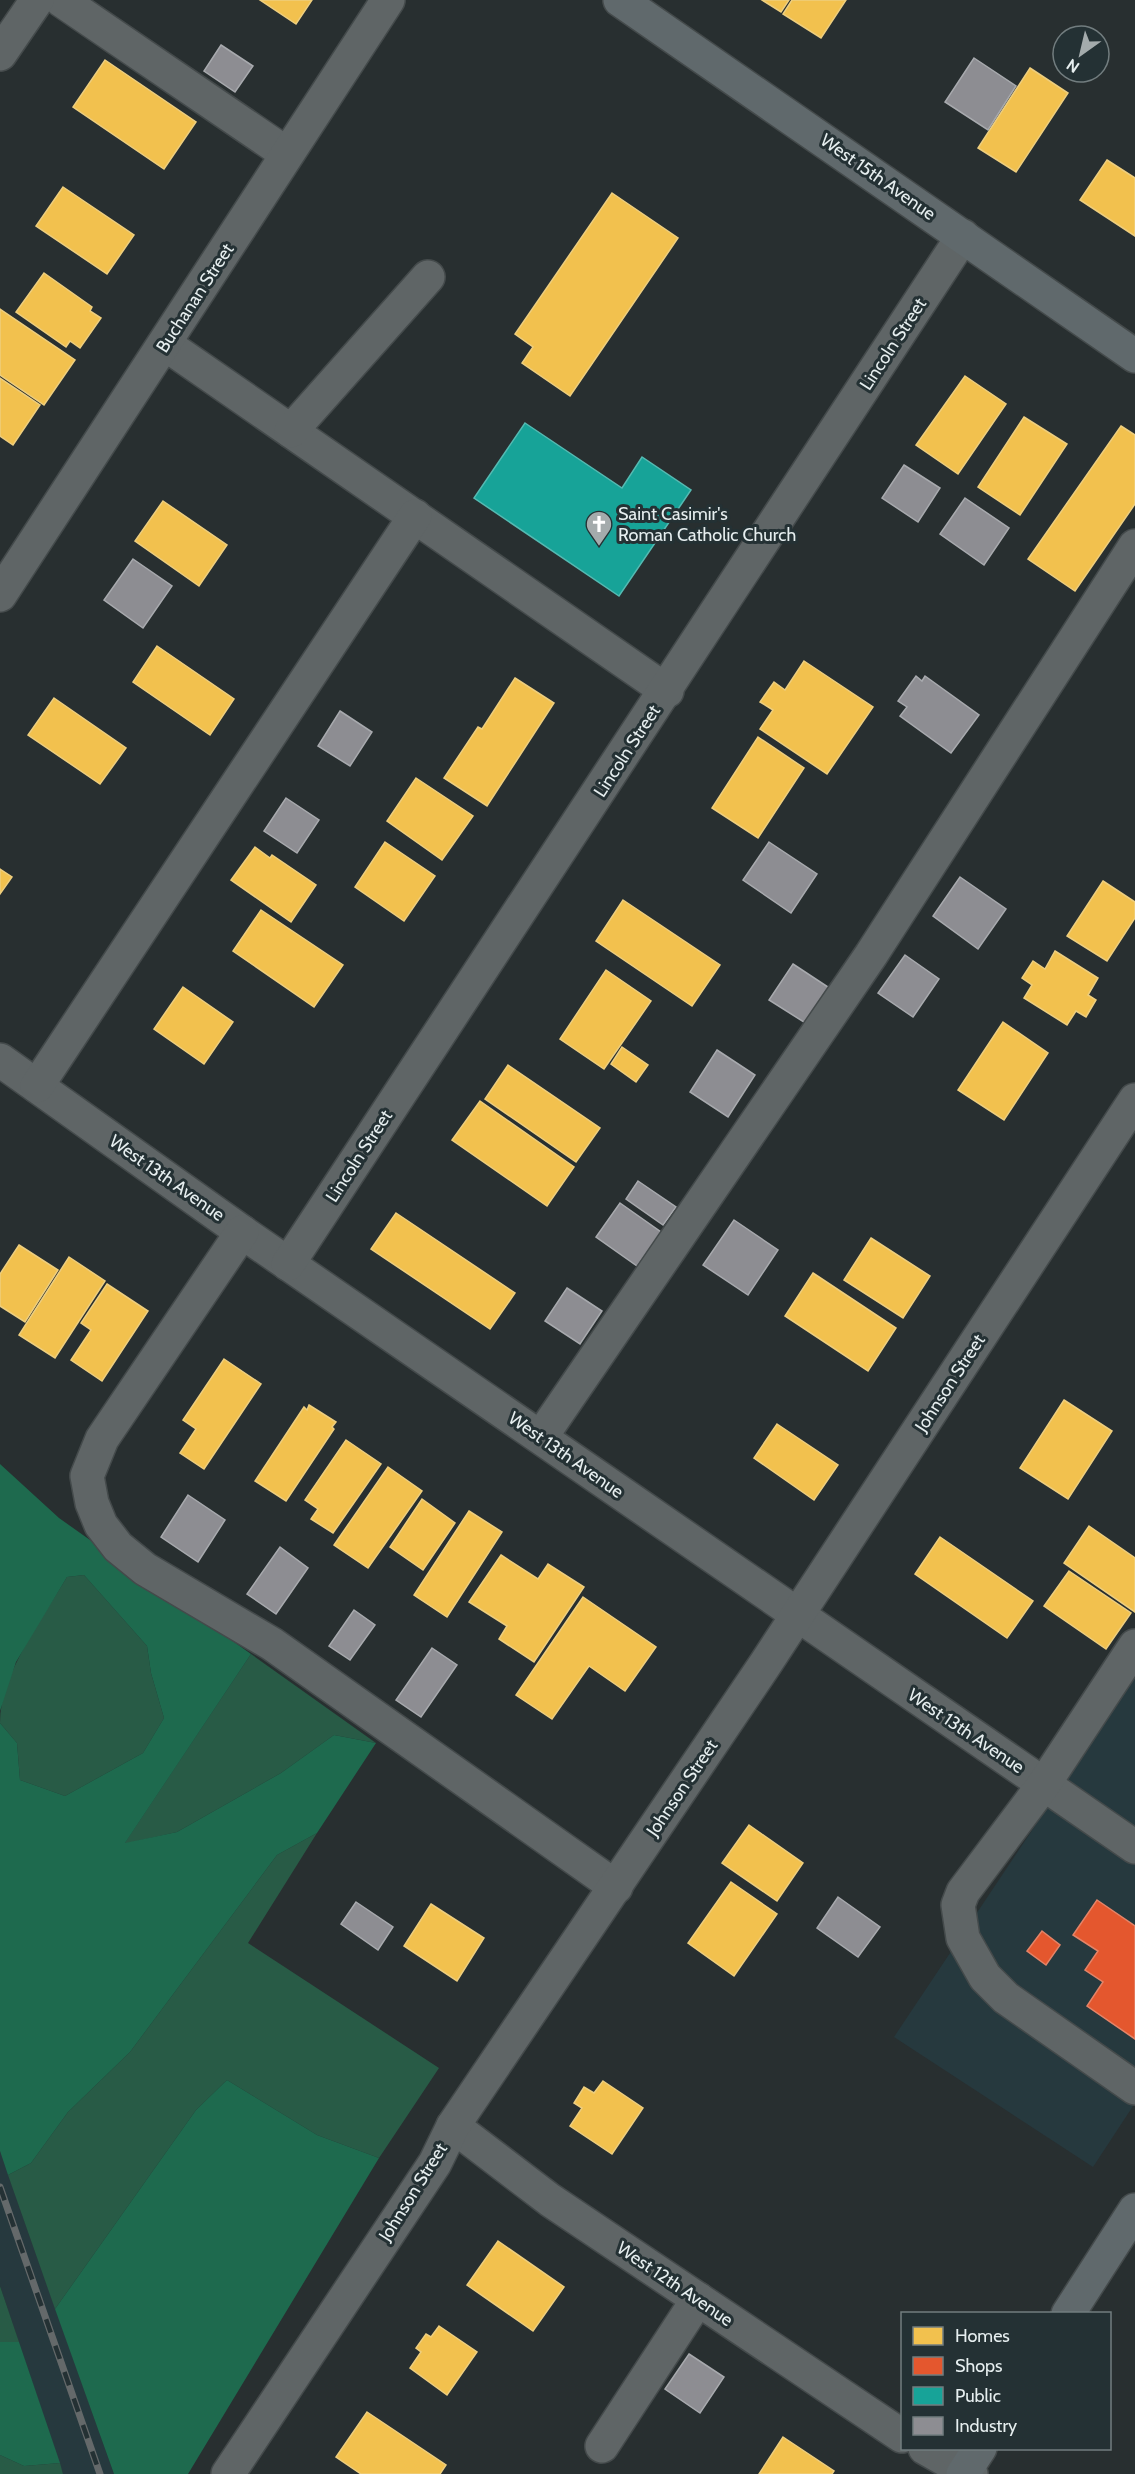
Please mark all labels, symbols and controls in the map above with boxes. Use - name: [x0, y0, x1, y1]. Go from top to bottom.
- north arrow: [1051, 24, 1111, 84]
- text: N: [1063, 55, 1083, 77]
- street label: West 15th Avenue: [816, 129, 940, 225]
- street label: Buchanan Street: [152, 239, 238, 357]
- street label: Lincoln Street: [855, 294, 931, 394]
- place label: Saint Casimir's Roman Catholic Church: [618, 503, 796, 546]
- church icon: Saint Casimir's Roman Catholic Church: [584, 509, 614, 547]
- street label: Lincoln Street: [589, 701, 665, 801]
- street label: Lincoln Street: [321, 1106, 397, 1206]
- street label: West 13th Avenue: [105, 1130, 229, 1226]
- street label: Johnson Street: [910, 1330, 990, 1437]
- street label: West 13th Avenue: [504, 1407, 628, 1503]
- street label: West 13th Avenue: [904, 1684, 1028, 1778]
- street label: Johnson Street: [641, 1736, 722, 1841]
- street label: Johnson Street: [374, 2139, 452, 2246]
- street label: West 12th Avenue: [613, 2237, 737, 2331]
- legend: [901, 2312, 1111, 2450]
- text: Homes: [955, 2325, 1010, 2347]
- text: Shops: [955, 2355, 1003, 2377]
- text: Public: [955, 2385, 1001, 2407]
- text: Industry: [955, 2415, 1017, 2437]

